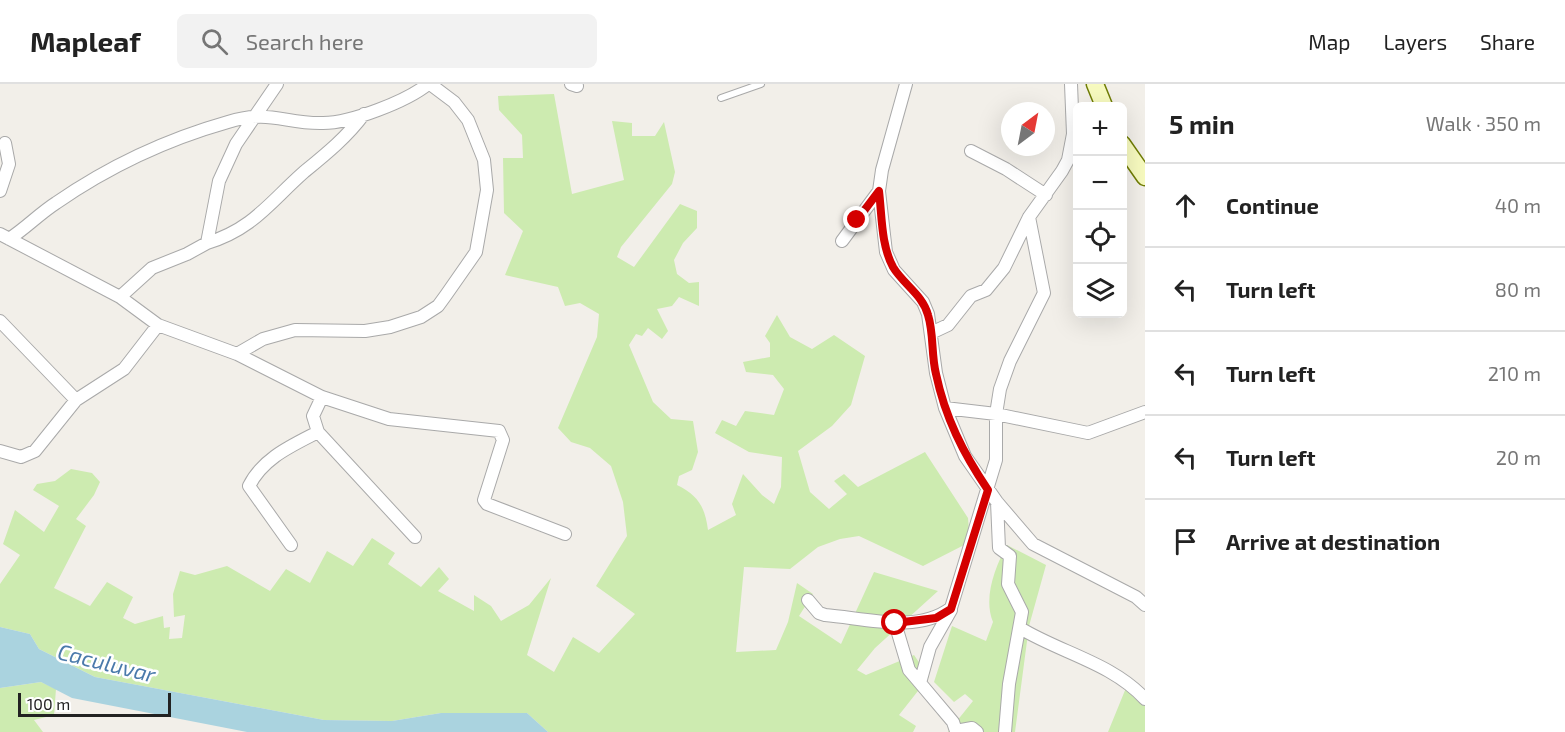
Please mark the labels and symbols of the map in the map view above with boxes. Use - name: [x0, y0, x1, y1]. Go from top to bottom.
- north arrow: [1001, 102, 1055, 156]
- route end: [843, 206, 869, 232]
- route start: [881, 609, 907, 635]
- water label: Caculuvar: [55, 637, 160, 687]
- scale bar: [18, 690, 171, 718]

